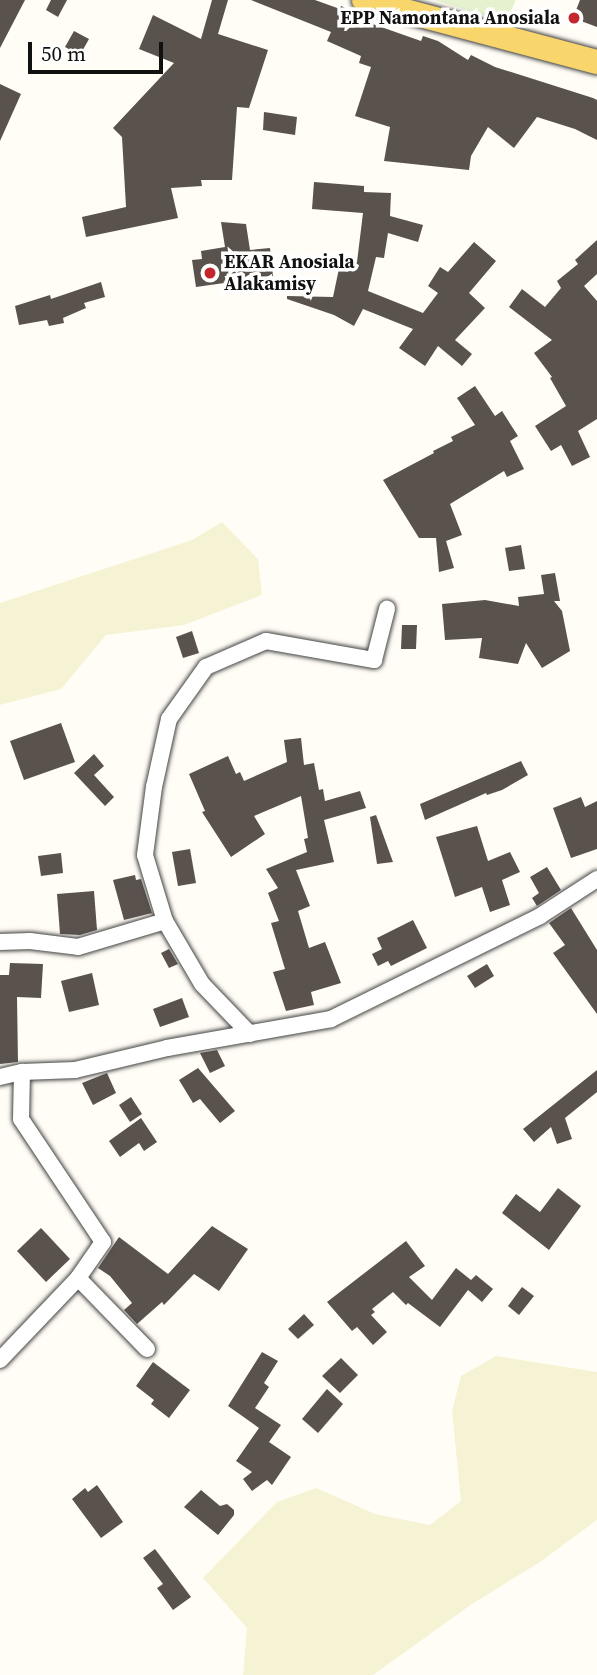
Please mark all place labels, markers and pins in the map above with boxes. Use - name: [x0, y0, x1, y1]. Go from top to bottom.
- place label: EPP Namontana Anosiala: [340, 7, 560, 29]
- marker: EPP Namontana Anosiala: [566, 10, 582, 26]
- place label: EKAR Anosiala Alakamisy: [224, 251, 355, 295]
- marker: EKAR Anosiala Alakamisy: [202, 265, 218, 281]

